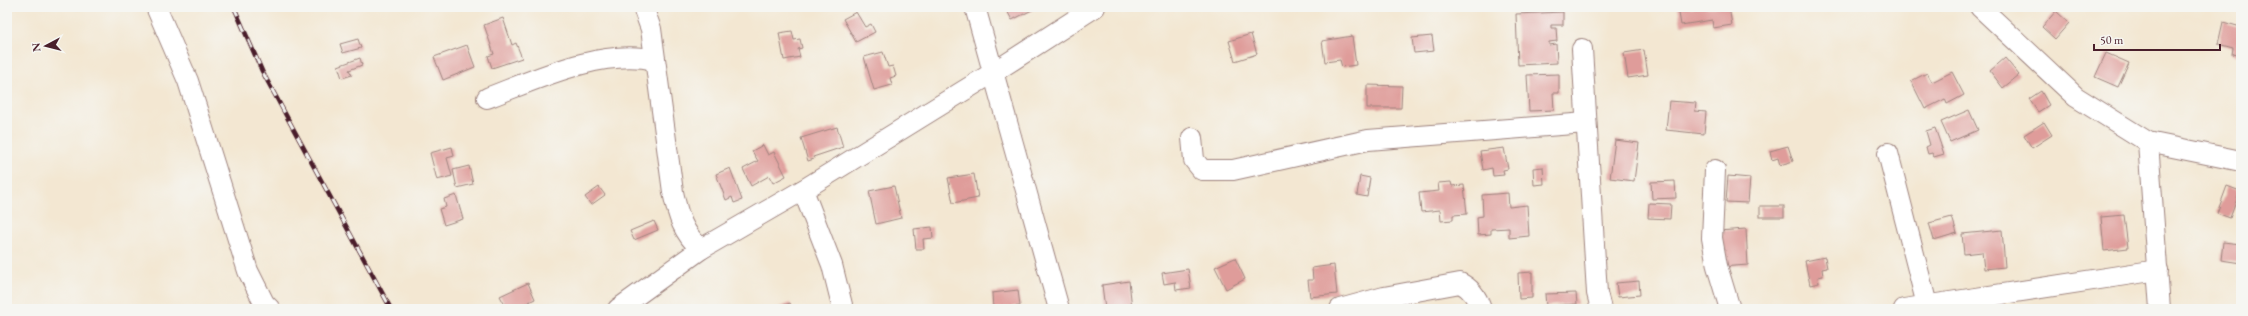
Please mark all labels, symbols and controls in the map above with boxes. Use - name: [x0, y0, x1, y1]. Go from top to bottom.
- north arrow: [26, 26, 66, 66]
- scale bar: [2094, 26, 2220, 52]
- text: 50 m: [2100, 32, 2124, 48]
- text: N: [29, 42, 44, 52]

